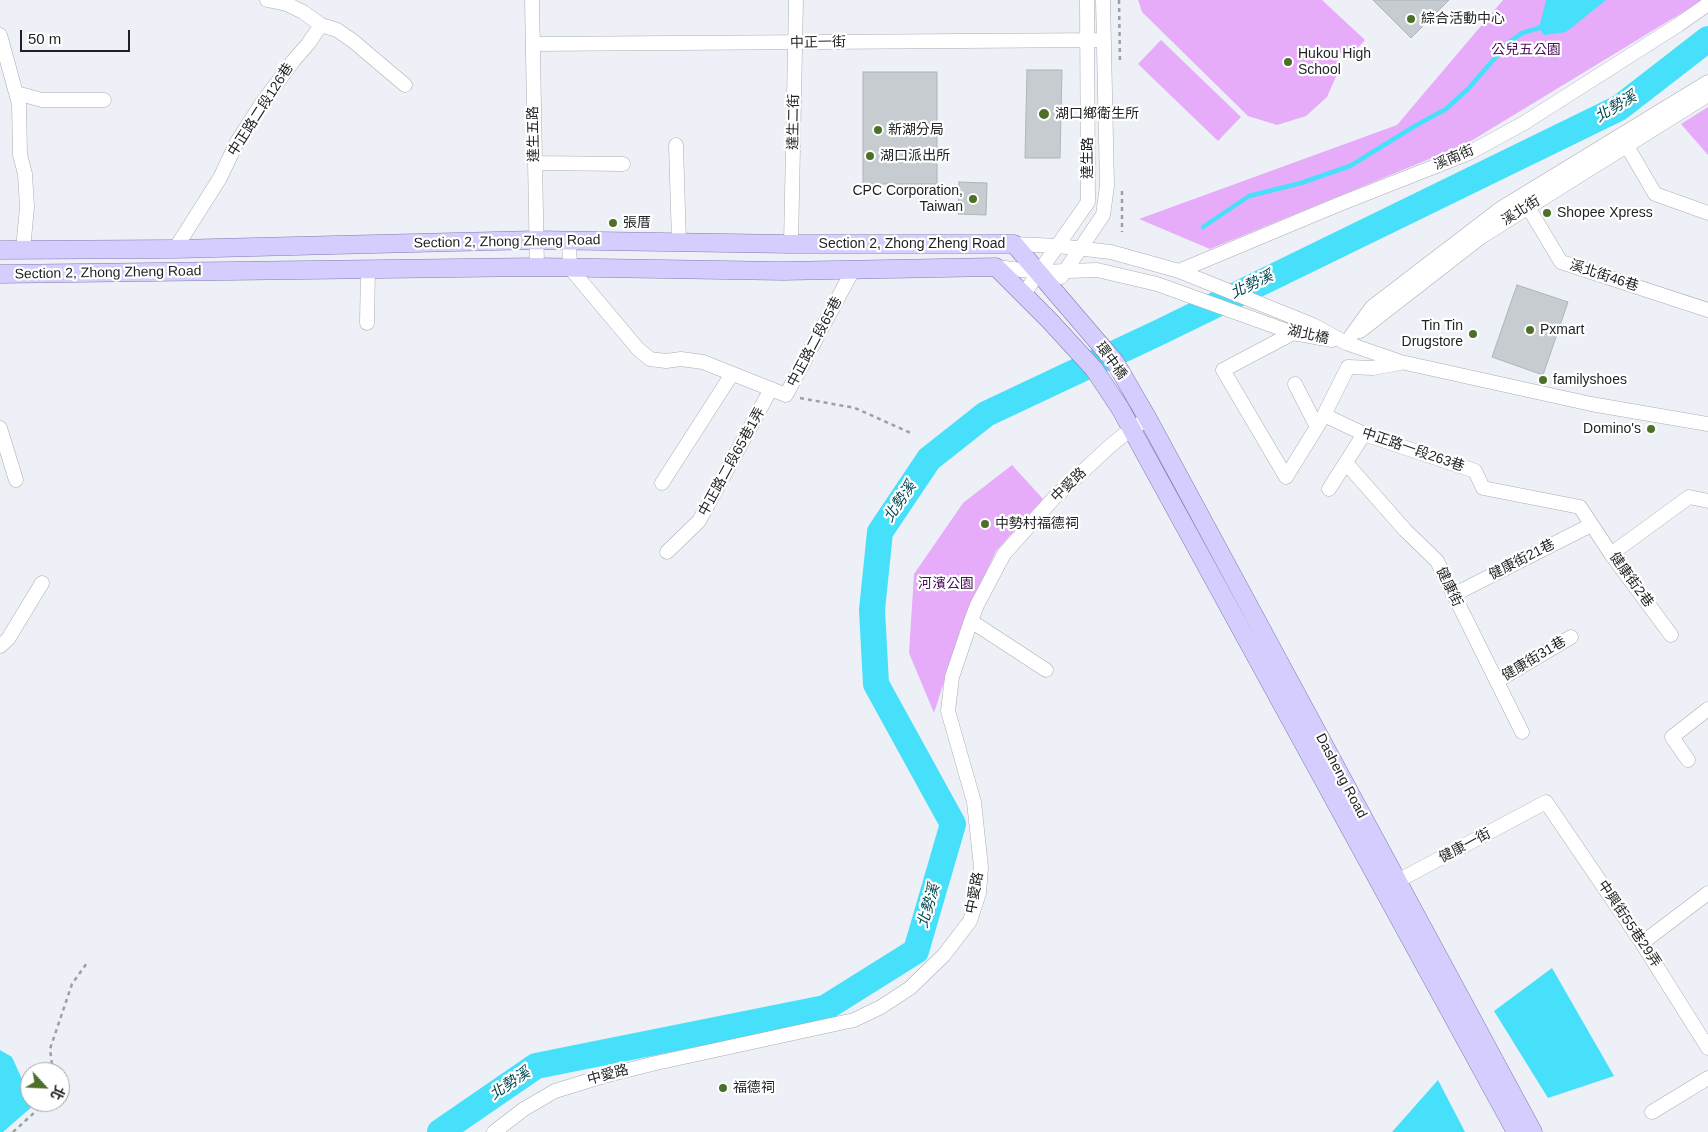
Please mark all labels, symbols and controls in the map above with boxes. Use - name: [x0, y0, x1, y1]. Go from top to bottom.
- place label: 綜合活動中心: [1421, 11, 1505, 27]
- marker: 綜合活動中心: [1405, 13, 1417, 25]
- scale bar: [22, 20, 132, 52]
- text: 50 m: [28, 30, 61, 47]
- street label: 中正一街: [790, 34, 846, 52]
- park label: 公兒五公園: [1491, 42, 1561, 58]
- place label: Hukou High School: [1298, 46, 1371, 78]
- marker: Hukou High School: [1282, 56, 1294, 68]
- street label: 中正路二段126巷: [225, 60, 297, 160]
- water label: 北勢溪: [1592, 88, 1640, 126]
- street label: 達生二街: [785, 94, 803, 150]
- street label: 達生五路: [525, 106, 543, 162]
- place label: 湖口鄉衛生所: [1055, 106, 1139, 122]
- marker: 湖口鄉衛生所: [1037, 107, 1051, 121]
- place label: 新湖分局: [888, 122, 944, 138]
- marker: 新湖分局: [872, 124, 884, 136]
- street label: 達生路: [1080, 137, 1096, 179]
- street label: 溪南街: [1431, 142, 1477, 174]
- place label: 湖口派出所: [880, 148, 950, 164]
- marker: 湖口派出所: [864, 150, 876, 162]
- place label: CPC Corporation, Taiwan: [853, 183, 963, 216]
- marker: CPC Corporation, Taiwan: [967, 193, 979, 205]
- street label: 溪北街: [1499, 193, 1543, 229]
- place label: Shopee Xpress: [1557, 205, 1653, 221]
- marker: Shopee Xpress: [1541, 207, 1553, 219]
- place label: 張厝: [623, 215, 651, 231]
- marker: 張厝: [607, 217, 619, 229]
- street label: Section 2, Zhong Zheng Road: [413, 232, 601, 252]
- street label: Section 2, Zhong Zheng Road: [819, 236, 1005, 252]
- street label: 溪北街46巷: [1567, 257, 1641, 295]
- street label: Section 2, Zhong Zheng Road: [14, 263, 202, 283]
- water label: 北勢溪: [1228, 267, 1276, 303]
- street label: 中正路二段65巷: [784, 294, 846, 390]
- place label: Tin Tin Drugstore: [1402, 318, 1463, 351]
- street label: 湖北橋: [1286, 322, 1330, 348]
- place label: Pxmart: [1540, 322, 1584, 338]
- marker: Pxmart: [1524, 324, 1536, 336]
- marker: Tin Tin Drugstore: [1467, 328, 1479, 340]
- street label: 環中橋: [1092, 339, 1130, 383]
- place label: familyshoes: [1553, 372, 1627, 388]
- marker: familyshoes: [1537, 374, 1549, 386]
- street label: 中正路二段65巷1弄: [695, 405, 769, 519]
- place label: Domino's: [1583, 421, 1641, 437]
- marker: Domino's: [1645, 423, 1657, 435]
- street label: 中正路一段263巷: [1360, 425, 1466, 475]
- street label: 中愛路: [1048, 464, 1090, 506]
- water label: 北勢溪: [880, 478, 920, 526]
- place label: 中勢村福德祠: [995, 516, 1079, 532]
- marker: 中勢村福德祠: [979, 518, 991, 530]
- street label: 健康街21巷: [1486, 536, 1558, 584]
- street label: 健康街2巷: [1605, 549, 1657, 611]
- street label: 健康街: [1432, 564, 1466, 610]
- park label: 河濱公園: [918, 576, 974, 592]
- street label: 健康街31巷: [1499, 633, 1569, 685]
- street label: Dasheng Road: [1312, 731, 1370, 821]
- street label: 健康一街: [1436, 825, 1494, 867]
- street label: 中愛路: [963, 871, 987, 915]
- street label: 中興街55巷29弄: [1594, 877, 1664, 971]
- water label: 北勢溪: [914, 882, 944, 930]
- street label: 中愛路: [586, 1061, 630, 1089]
- north arrow: [20, 1062, 70, 1112]
- water label: 北勢溪: [486, 1064, 534, 1104]
- place label: 福德祠: [733, 1080, 775, 1096]
- marker: 福德祠: [717, 1082, 729, 1094]
- text: 北: [47, 1083, 68, 1103]

